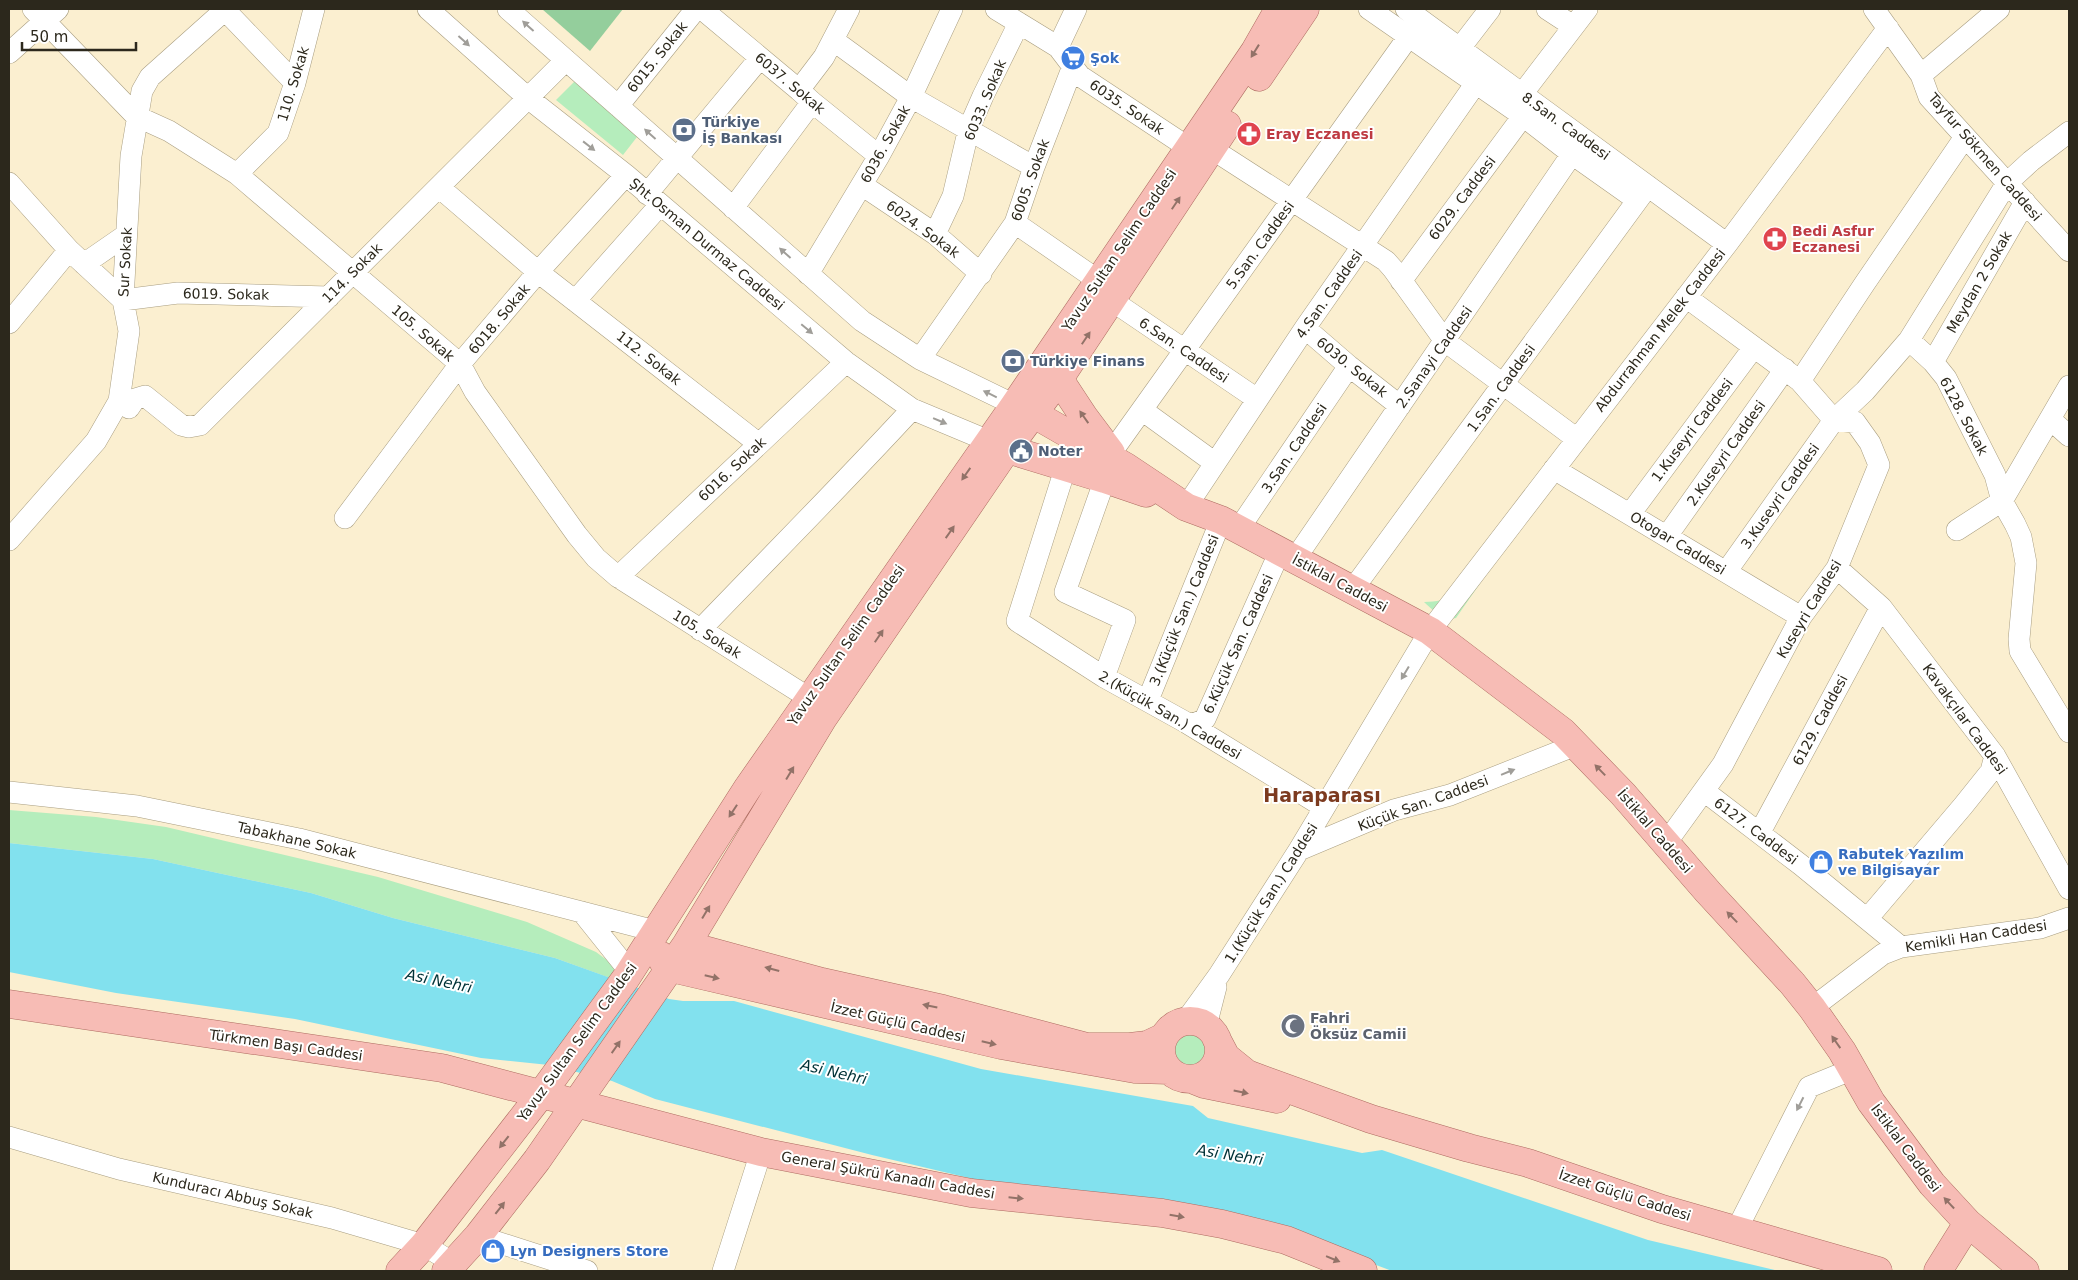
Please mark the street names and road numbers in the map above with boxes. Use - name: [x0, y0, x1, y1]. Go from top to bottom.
- street label: 6015. Sokak: [624, 18, 691, 96]
- street label: 110. Sokak: [274, 44, 312, 123]
- street label: 6037. Sokak: [752, 49, 829, 118]
- street label: 6033. Sokak: [961, 56, 1010, 143]
- street label: 6035. Sokak: [1087, 76, 1168, 138]
- street label: 8.San. Caddesi: [1519, 89, 1613, 163]
- street label: Tayfur Sökmen Caddesi: [1924, 89, 2045, 224]
- street label: 6036. Sokak: [857, 102, 913, 186]
- street label: 6005. Sokak: [1008, 136, 1053, 223]
- street label: 6029. Caddesi: [1425, 153, 1499, 243]
- street label: Yavuz Sultan Selim Caddesi: [1058, 166, 1179, 335]
- street label: Şht.Osman Durmaz Caddesi: [627, 175, 787, 313]
- street label: 6024. Sokak: [883, 197, 963, 261]
- street label: 5.San. Caddesi: [1223, 198, 1297, 292]
- street label: Sur Sokak: [115, 226, 135, 297]
- street label: Meydan 2 Sokak: [1943, 227, 2015, 336]
- street label: 114. Sokak: [319, 239, 386, 306]
- street label: Abdurrahman Melek Caddesi: [1591, 245, 1729, 415]
- street label: 4.San. Caddesi: [1292, 247, 1366, 341]
- street label: 6018. Sokak: [465, 280, 534, 357]
- street label: 6019. Sokak: [183, 285, 270, 303]
- street label: 105. Sokak: [388, 301, 458, 365]
- street label: 2.Sanayi Caddesi: [1393, 303, 1475, 411]
- street label: 6.San. Caddesi: [1136, 314, 1232, 386]
- street label: 112. Sokak: [613, 328, 685, 389]
- street label: 6030. Sokak: [1313, 334, 1391, 401]
- street label: 1.San. Caddesi: [1464, 341, 1538, 435]
- street label: 6128. Sokak: [1937, 374, 1992, 459]
- street label: 1.Kuseyri Caddesi: [1648, 375, 1736, 485]
- street label: 2.Kuseyri Caddesi: [1684, 397, 1768, 509]
- street label: 3.San. Caddesi: [1258, 400, 1330, 496]
- street label: 6016. Sokak: [695, 433, 770, 504]
- street label: 3.Kuseyri Caddesi: [1738, 440, 1822, 552]
- street label: Otogar Caddesi: [1627, 508, 1729, 578]
- street label: 3.(Küçük San.) Caddesi: [1146, 532, 1222, 688]
- street label: İstiklal Caddesi: [1290, 550, 1391, 615]
- street label: Kuseyri Caddesi: [1773, 557, 1845, 661]
- street label: Yavuz Sultan Selim Caddesi: [784, 562, 908, 729]
- street label: 6.Küçük San. Caddesi: [1200, 572, 1276, 716]
- street label: 105. Sokak: [670, 607, 745, 662]
- street label: Kavakçılar Caddesi: [1920, 661, 2010, 777]
- street label: 2.(Küçük San.) Caddesi: [1096, 668, 1244, 762]
- street label: 6129. Caddesi: [1789, 672, 1851, 768]
- street label: Küçük San. Caddesi: [1356, 772, 1490, 834]
- street label: İstiklal Caddesi: [1614, 785, 1696, 876]
- street label: 6127. Caddesi: [1711, 794, 1801, 868]
- street label: Tabakhane Sokak: [235, 818, 359, 862]
- street label: 1.(Küçük San.) Caddesi: [1221, 820, 1321, 966]
- street label: Kemikli Han Caddesi: [1904, 917, 2048, 955]
- street label: Yavuz Sultan Selim Caddesi: [513, 959, 640, 1125]
- street label: İzzet Güçlü Caddesi: [829, 998, 967, 1045]
- street label: Türkmen Başı Caddesi: [207, 1026, 364, 1064]
- street label: İstiklal Caddesi: [1868, 1100, 1945, 1195]
- street label: General Şükrü Kanadlı Caddesi: [780, 1148, 996, 1202]
- street label: İzzet Güçlü Caddesi: [1557, 1165, 1693, 1224]
- street label: Kunduracı Abbuş Sokak: [151, 1169, 316, 1221]

